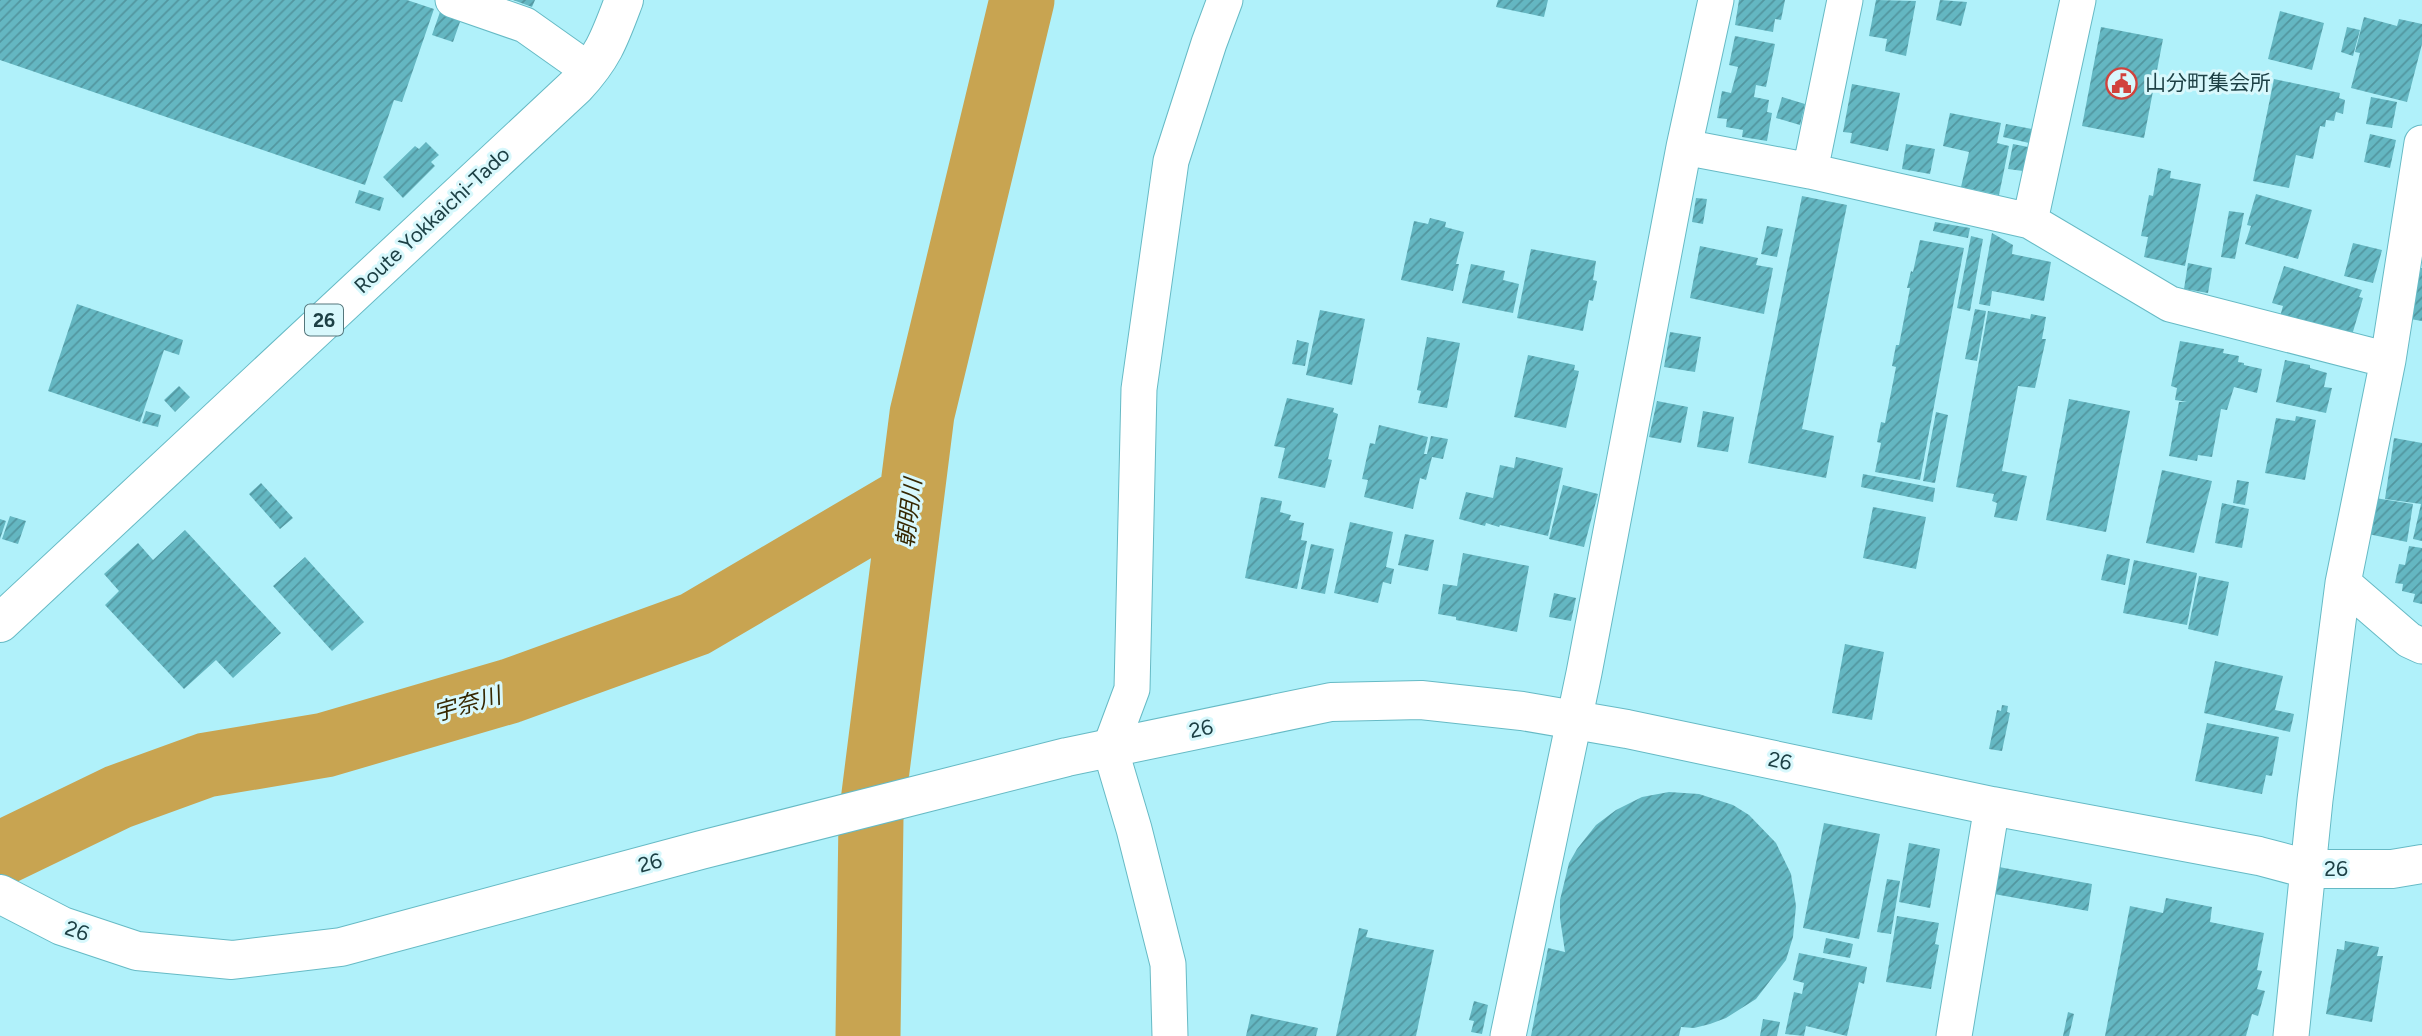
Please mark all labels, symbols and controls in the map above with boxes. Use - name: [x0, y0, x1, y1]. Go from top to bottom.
- public building icon: 山分町集会所: [2105, 66, 2139, 100]
- place label: 山分町集会所: [2145, 70, 2271, 95]
- street label: Route Yokkaichi-Tado: [349, 141, 514, 298]
- road number: 26: [305, 304, 343, 336]
- water label: 朝明川: [891, 474, 927, 549]
- water label: 宇奈川: [430, 680, 507, 727]
- street label: 26: [1187, 714, 1215, 743]
- street label: 26: [1766, 746, 1794, 775]
- street label: 26: [635, 847, 665, 878]
- street label: 26: [2324, 856, 2348, 881]
- street label: 26: [62, 915, 93, 946]

